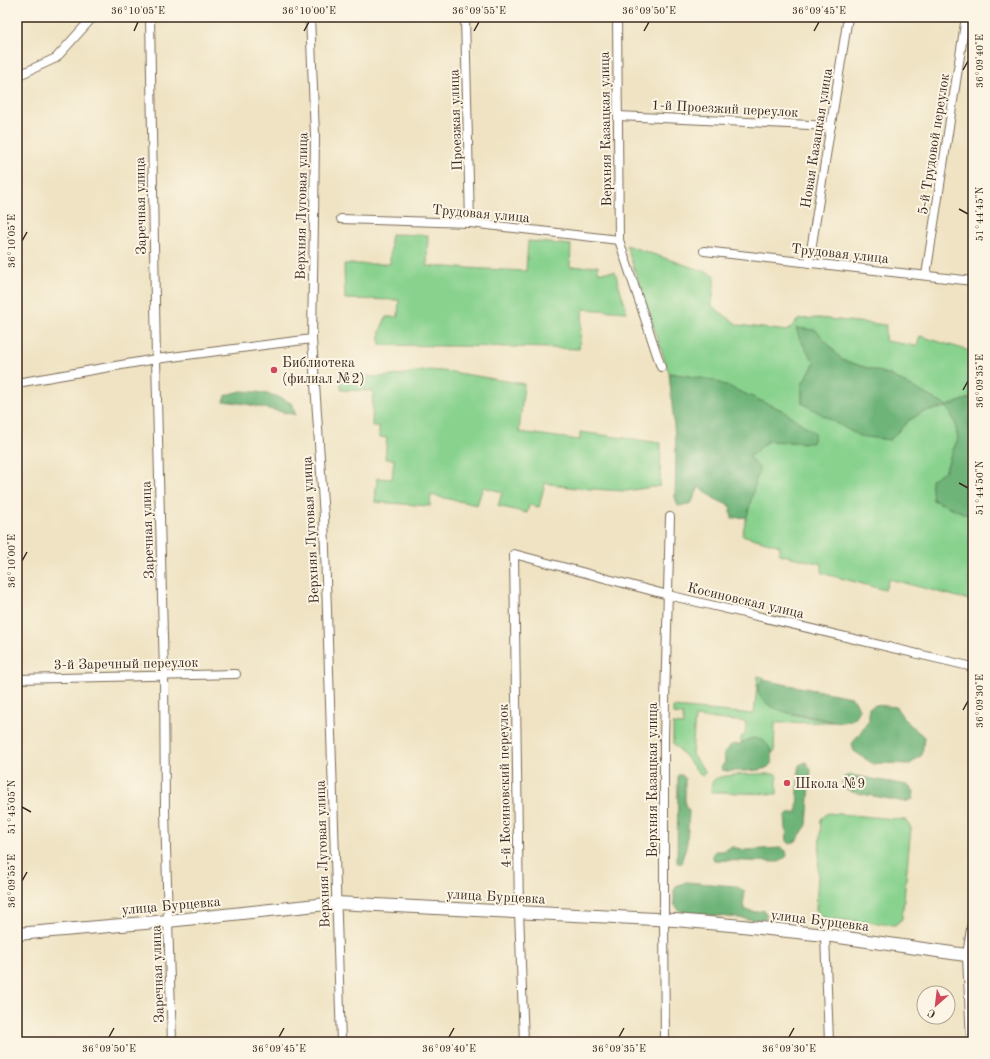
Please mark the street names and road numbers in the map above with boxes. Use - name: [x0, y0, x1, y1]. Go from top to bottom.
- street label: Верхняя Казацкая улица: [598, 51, 614, 207]
- street label: Новая Казацкая улица: [799, 67, 835, 209]
- street label: Проезжая улица: [447, 69, 465, 171]
- street label: 5-й Трудовой переулок: [916, 73, 952, 216]
- street label: 1-й Проезжий переулок: [651, 98, 799, 120]
- street label: Верхняя Луговая улица: [294, 132, 310, 280]
- street label: Заречная улица: [133, 157, 149, 255]
- street label: Трудовая улица: [431, 203, 531, 225]
- street label: Трудовая улица: [790, 242, 890, 266]
- street label: Верхняя Луговая улица: [300, 456, 322, 604]
- street label: Заречная улица: [139, 481, 157, 579]
- street label: Косиновская улица: [686, 581, 805, 621]
- street label: 3-й Заречный переулок: [53, 656, 199, 672]
- street label: Верхняя Казацкая улица: [646, 702, 660, 858]
- street label: 4-й Косиновский переулок: [497, 704, 513, 868]
- street label: Верхняя Луговая улица: [313, 780, 333, 928]
- street label: улица Бурцевка: [446, 887, 546, 907]
- street label: улица Бурцевка: [121, 895, 221, 917]
- street label: улица Бурцевка: [770, 908, 870, 934]
- street label: Заречная улица: [149, 925, 167, 1023]

